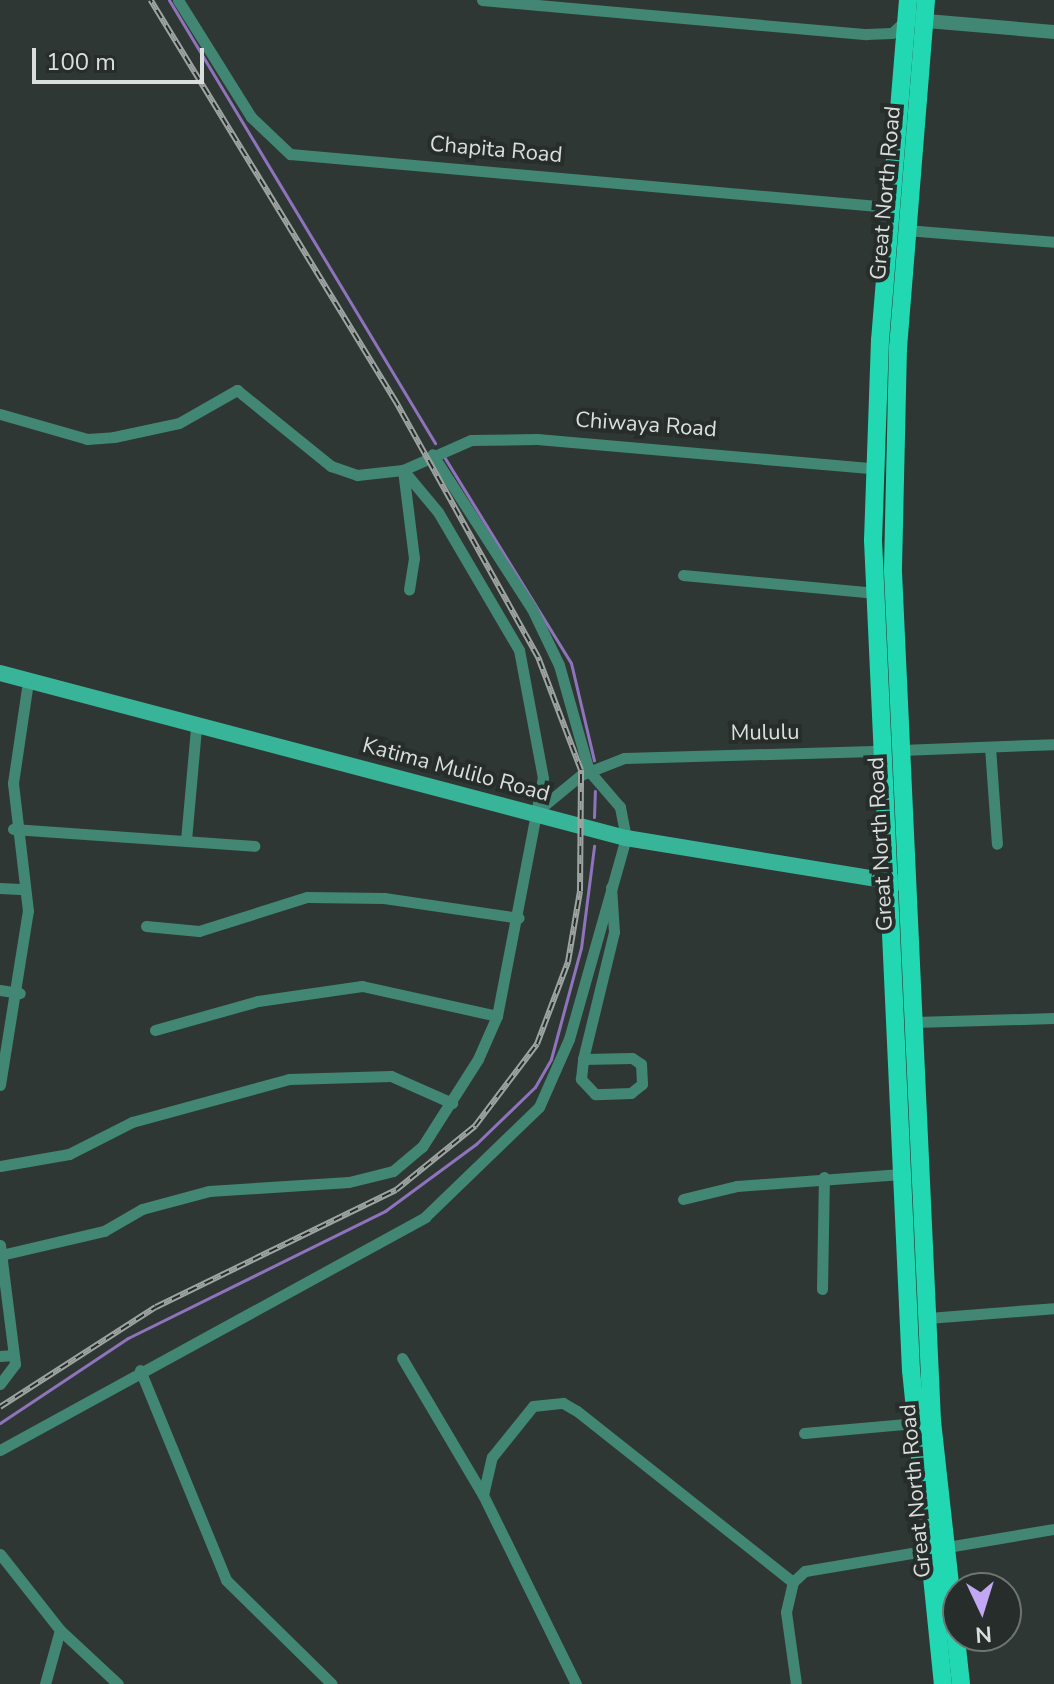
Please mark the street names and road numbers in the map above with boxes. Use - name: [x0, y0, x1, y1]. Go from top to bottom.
- street label: Great North Road: [865, 105, 907, 281]
- street label: Chapita Road: [429, 131, 563, 169]
- street label: Chiwaya Road: [574, 407, 718, 443]
- street label: Mululu: [730, 719, 800, 747]
- street label: Katima Mulilo Road: [360, 732, 552, 808]
- street label: Great North Road: [863, 756, 899, 932]
- street label: Great North Road: [895, 1403, 937, 1579]

